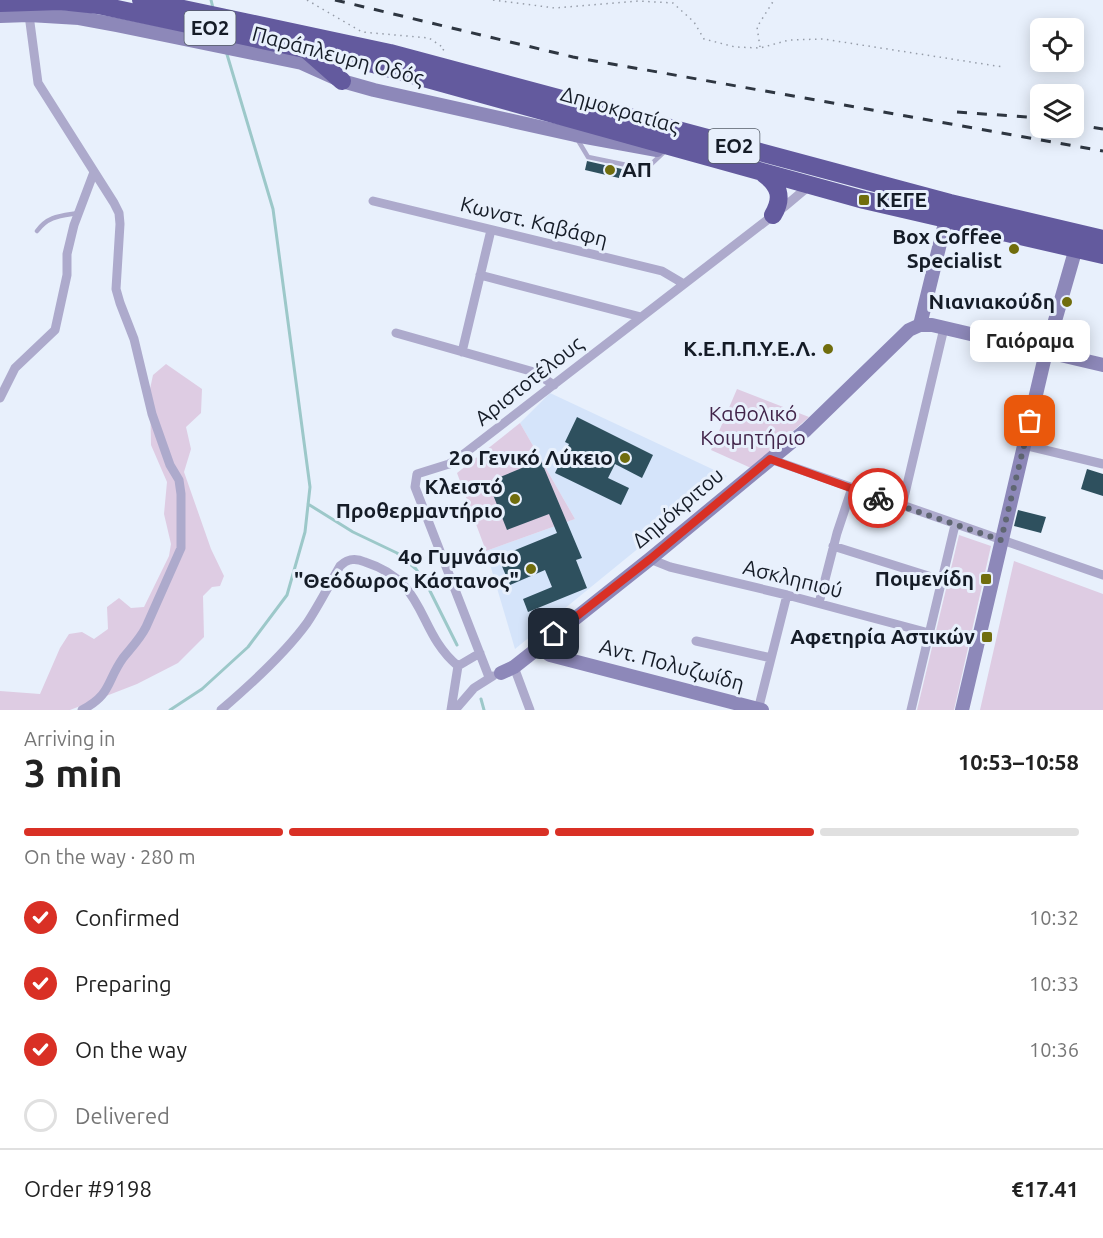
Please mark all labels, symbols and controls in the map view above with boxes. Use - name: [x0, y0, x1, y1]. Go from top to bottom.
- road number: ΕΟ2: [184, 11, 236, 45]
- map controls: [1030, 18, 1084, 138]
- button: locate: [1030, 18, 1084, 72]
- street label: Παράπλευρη Οδός: [250, 21, 427, 90]
- street label: Δημοκρατίας: [558, 81, 683, 138]
- button: layers: [1030, 84, 1084, 138]
- road number: ΕΟ2: [708, 129, 760, 163]
- place label: ΑΠ: [622, 157, 652, 181]
- marker: ΑΠ: [603, 163, 617, 177]
- place label: ΚΕΓΕ: [876, 187, 927, 211]
- street label: Κωνστ. Καβάφη: [458, 191, 611, 251]
- marker: ΚΕΓΕ: [857, 193, 871, 207]
- place label: Box Coffee Specialist: [892, 224, 1002, 272]
- marker: Box Coffee Specialist: [1007, 242, 1021, 256]
- place label: Νιανιακούδη: [928, 289, 1055, 313]
- marker: Νιανιακούδη: [1060, 295, 1074, 309]
- callout: Γαιόραμα: [970, 319, 1090, 361]
- text: Γαιόραμα: [986, 329, 1074, 352]
- street label: Αριστοτέλους: [470, 330, 587, 430]
- place label: Κ.Ε.Π.Π.Υ.Ε.Λ.: [683, 336, 816, 360]
- marker: Κ.Ε.Π.Π.Υ.Ε.Λ.: [821, 342, 835, 356]
- pin: [1004, 395, 1055, 446]
- park label: Καθολικό Κοιμητήριο: [700, 401, 806, 449]
- icon: bag: [1013, 404, 1046, 437]
- place label: 2ο Γενικό Λύκειο: [449, 445, 613, 469]
- marker: 2ο Γενικό Λύκειο: [618, 451, 632, 465]
- street label: Δημόκριτου: [627, 462, 728, 552]
- courier: [848, 468, 908, 528]
- place label: Κλειστό Προθερμαντήριο: [336, 474, 503, 522]
- icon: bike: [862, 482, 895, 515]
- marker: Κλειστό Προθερμαντήριο: [508, 492, 522, 506]
- place label: 4ο Γυμνάσιο "Θεόδωρος Κάστανος": [294, 544, 519, 592]
- street label: Ασκληπιού: [741, 554, 846, 602]
- marker: 4ο Γυμνάσιο "Θεόδωρος Κάστανος": [524, 562, 538, 576]
- place label: Ποιμενίδη: [875, 566, 974, 590]
- marker: Ποιμενίδη: [979, 572, 993, 586]
- pin: [528, 608, 579, 659]
- icon: home: [537, 617, 570, 650]
- place label: Αφετηρία Αστικών: [790, 624, 975, 648]
- marker: Αφετηρία Αστικών: [980, 630, 994, 644]
- street label: Αντ. Πολυζωίδη: [597, 633, 747, 695]
- text: Arriving in: [24, 727, 115, 750]
- text: 10:53–10:58: [958, 749, 1079, 774]
- text: 3 min: [24, 751, 123, 794]
- text: On the way · 280 m: [24, 845, 196, 868]
- icon: check: [24, 901, 57, 934]
- text: Confirmed: [75, 905, 180, 930]
- text: 10:32: [1029, 906, 1079, 929]
- icon: check: [24, 967, 57, 1000]
- text: Preparing: [75, 971, 172, 996]
- text: 10:33: [1029, 972, 1079, 995]
- icon: check: [24, 1033, 57, 1066]
- text: On the way: [75, 1037, 187, 1062]
- text: 10:36: [1029, 1038, 1079, 1061]
- text: Delivered: [75, 1103, 170, 1128]
- text: Order #9198: [24, 1176, 152, 1201]
- text: €17.41: [1012, 1176, 1079, 1201]

